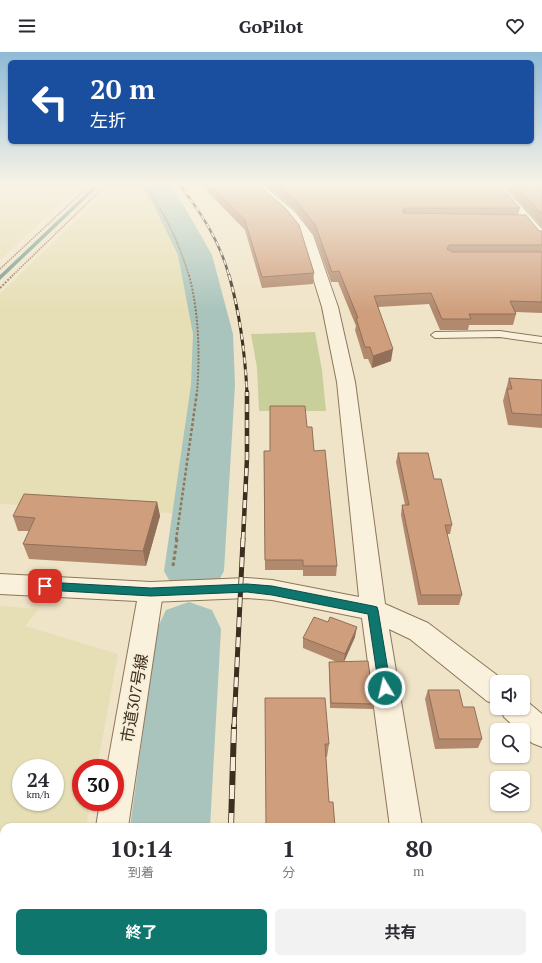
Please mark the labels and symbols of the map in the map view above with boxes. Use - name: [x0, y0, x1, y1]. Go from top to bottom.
- pin: [28, 569, 62, 603]
- street label: 市道307号線: [115, 652, 153, 744]
- position arrow: [364, 667, 406, 709]
- speed limit sign: 30: [72, 759, 124, 811]

